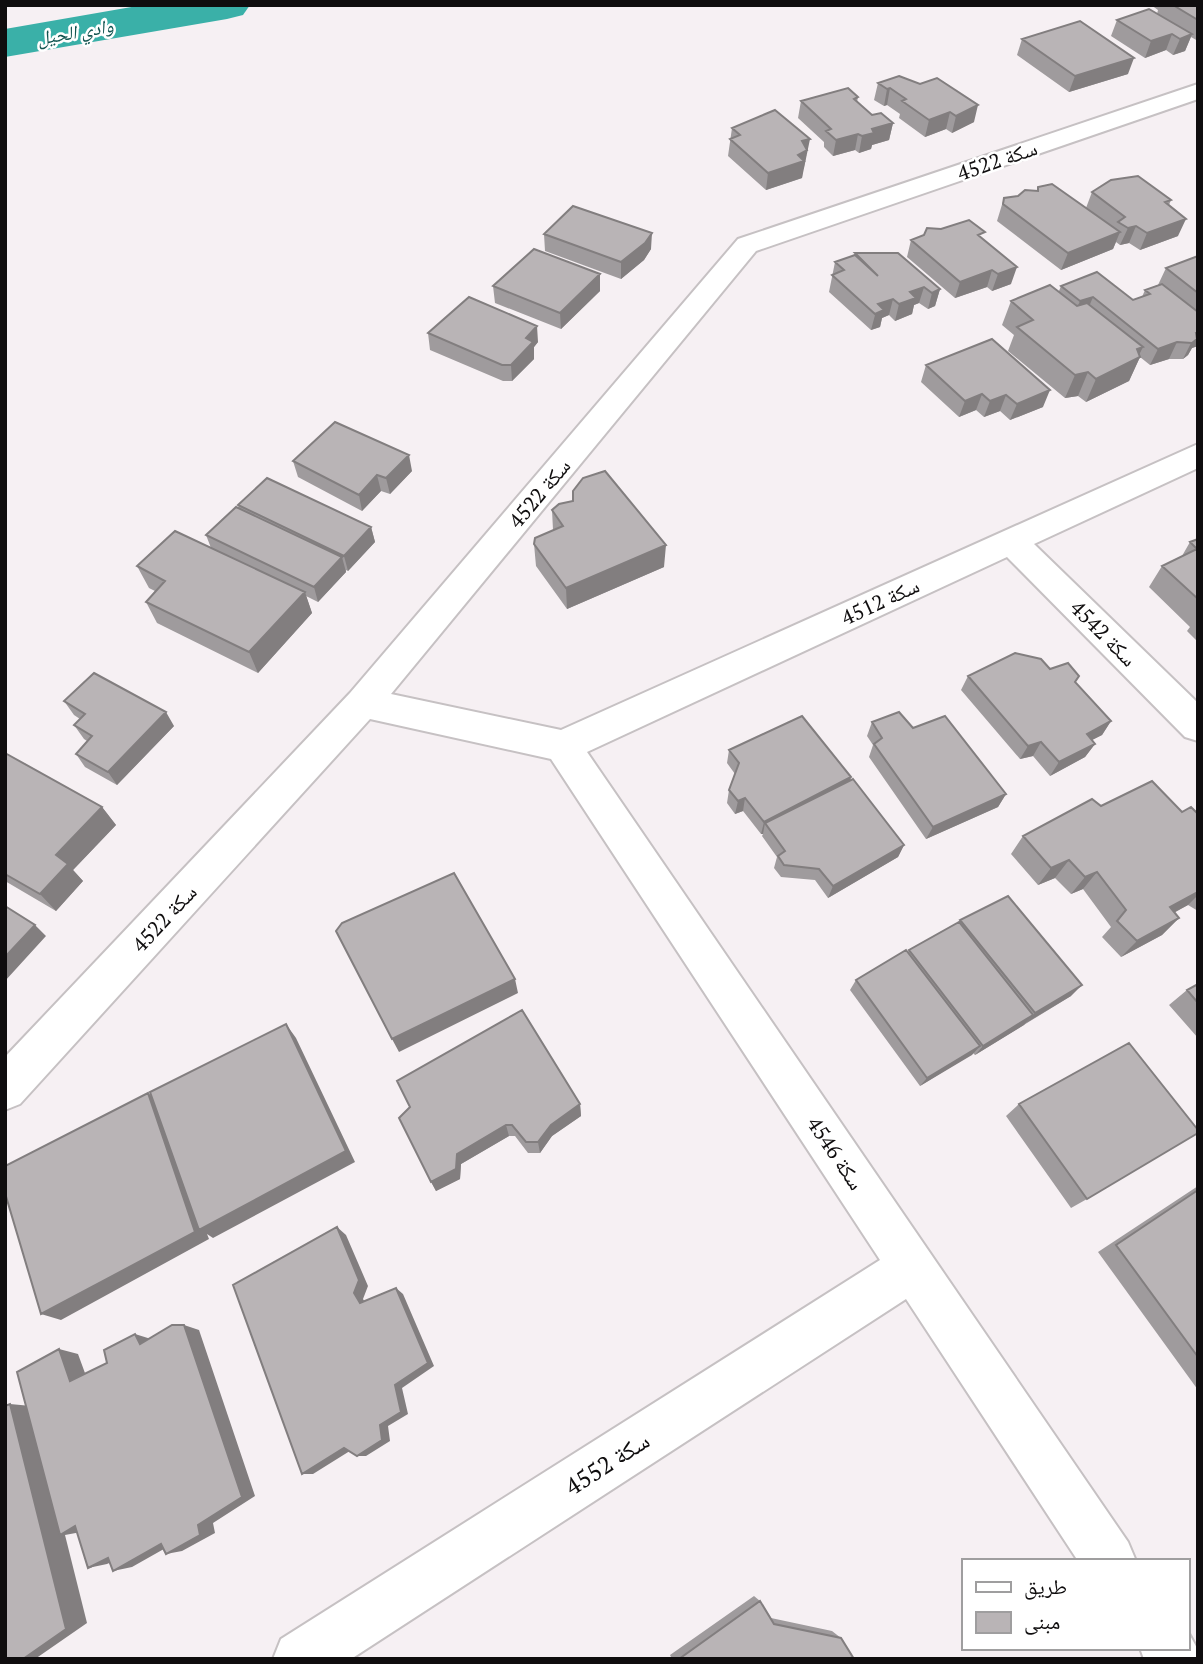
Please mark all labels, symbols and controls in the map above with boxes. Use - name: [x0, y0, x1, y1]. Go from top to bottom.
- water label: وادي الحيل: [35, 12, 116, 54]
- street label: سكة 4522: [953, 133, 1041, 187]
- street label: سكة 4522: [502, 452, 576, 534]
- street label: سكة 4512: [837, 571, 923, 631]
- street label: سكة 4542: [1065, 594, 1143, 672]
- street label: سكة 4522: [126, 878, 202, 958]
- street label: سكة 4546: [801, 1111, 871, 1195]
- street label: سكة 4552: [559, 1424, 655, 1502]
- legend: [962, 1559, 1189, 1650]
- text: طريق: [1024, 1572, 1067, 1600]
- text: مبنى: [1024, 1607, 1060, 1635]

